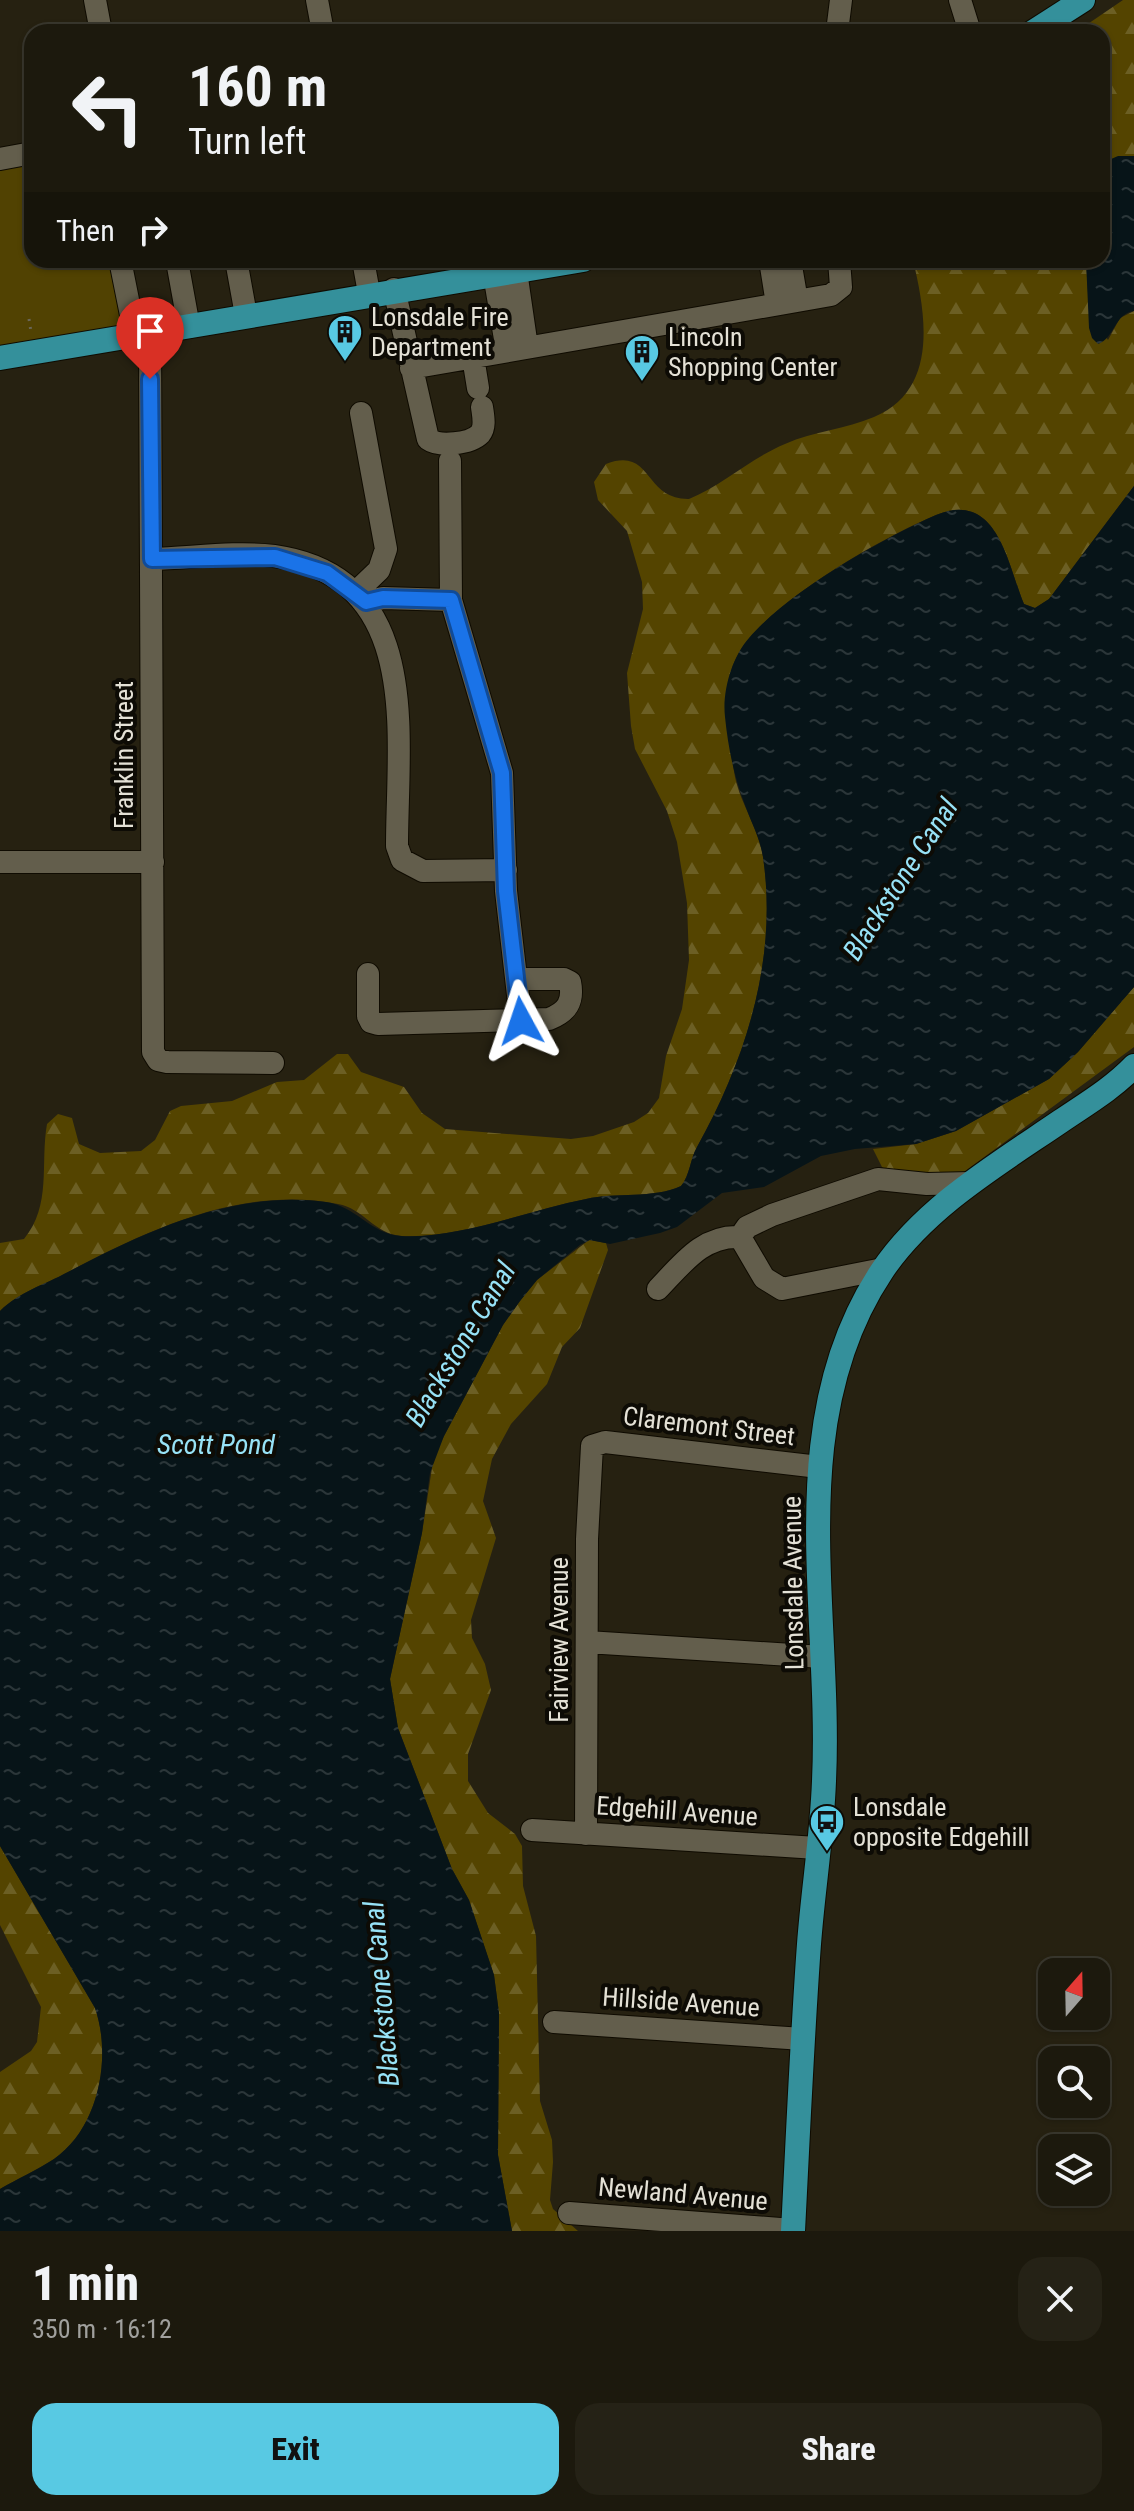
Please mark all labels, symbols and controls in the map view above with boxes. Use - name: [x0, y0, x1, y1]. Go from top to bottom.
- text: 160 m: [188, 54, 327, 120]
- icon: left: [56, 56, 160, 160]
- text: Turn left: [188, 121, 306, 163]
- icon: right: [131, 208, 175, 252]
- text: Then: [56, 213, 115, 248]
- pin: [116, 297, 184, 379]
- place label: Lonsdale Fire Department: [371, 302, 509, 362]
- icon: arrive: [128, 309, 172, 353]
- building icon: Lonsdale Fire Department: [326, 313, 364, 363]
- place label: Lincoln Shopping Center: [668, 322, 837, 382]
- building icon: Lincoln Shopping Center: [623, 333, 661, 383]
- street label: Franklin Street: [109, 681, 139, 829]
- water label: Blackstone Canal: [836, 792, 965, 966]
- position arrow: [479, 979, 563, 1063]
- water label: Blackstone Canal: [398, 1256, 523, 1432]
- street label: Claremont Street: [621, 1401, 797, 1451]
- water label: Scott Pond: [157, 1428, 275, 1461]
- street label: Lonsdale Avenue: [776, 1496, 810, 1670]
- street label: Fairview Avenue: [544, 1557, 574, 1723]
- street label: Edgehill Avenue: [595, 1790, 759, 1832]
- place label: Lonsdale opposite Edgehill: [853, 1792, 1029, 1852]
- bus stop icon: Lonsdale opposite Edgehill: [808, 1803, 846, 1853]
- water label: Blackstone Canal: [357, 1899, 406, 2088]
- north arrow: [1038, 1958, 1110, 2030]
- map controls: [1038, 1958, 1110, 2206]
- street label: Hillside Avenue: [601, 1982, 761, 2022]
- button: search: [1038, 2046, 1110, 2118]
- button: layers: [1038, 2134, 1110, 2206]
- street label: Newland Avenue: [597, 2172, 769, 2216]
- text: 1 min: [32, 2255, 139, 2312]
- button: close: [1018, 2257, 1102, 2341]
- text: 350 m · 16:12: [32, 2314, 172, 2344]
- button: Exit: [32, 2403, 559, 2495]
- button: Share: [575, 2403, 1102, 2495]

